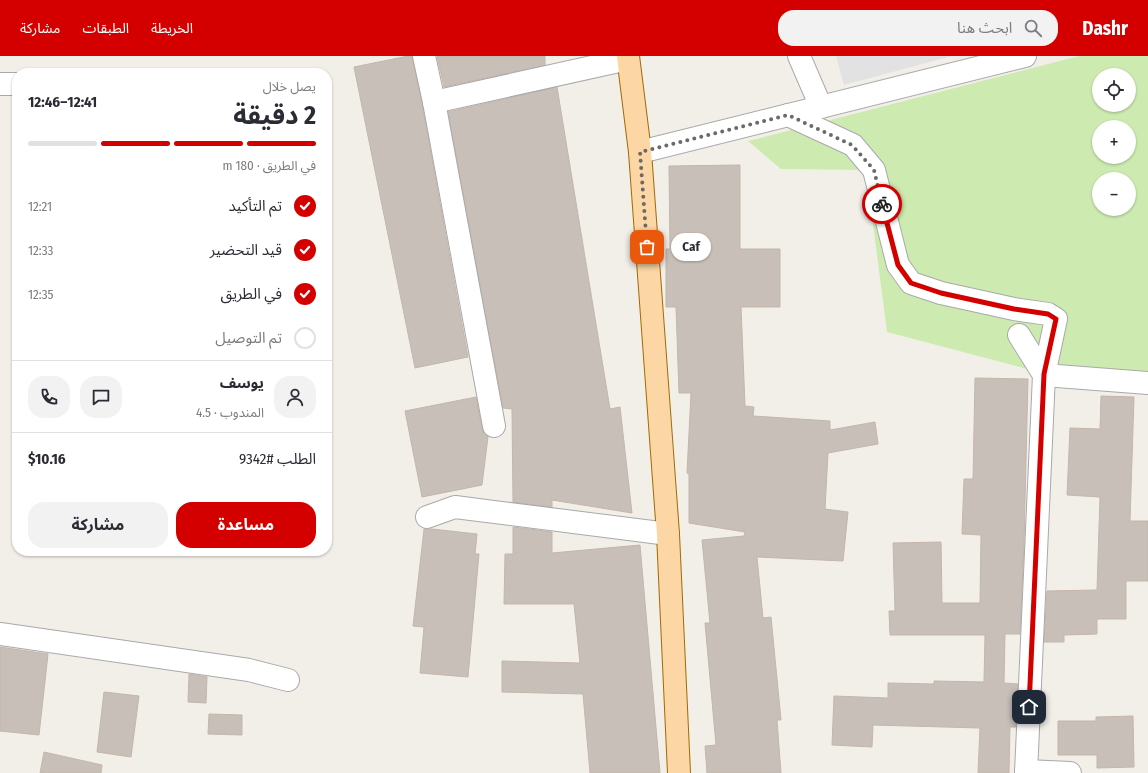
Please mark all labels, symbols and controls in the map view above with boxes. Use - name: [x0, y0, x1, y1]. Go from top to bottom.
- search box: [778, 10, 1058, 46]
- icon: search: [1022, 17, 1044, 39]
- text: Dashr: [1082, 17, 1128, 40]
- text: ابحث هنا: [957, 19, 1012, 37]
- text: مشاركة: [20, 20, 60, 37]
- text: الطبقات: [82, 20, 129, 37]
- text: الخريطة: [151, 20, 193, 37]
- map controls: [1092, 68, 1136, 216]
- button: locate: [1092, 68, 1136, 112]
- text: يصل خلال: [263, 79, 316, 94]
- text: 12:41–12:46: [28, 93, 97, 111]
- text: 2 دقيقة: [233, 100, 316, 131]
- button: +: [1092, 120, 1136, 164]
- text: في الطريق · 180 m: [222, 158, 316, 173]
- button: −: [1092, 172, 1136, 216]
- courier: [862, 184, 902, 224]
- icon: bike: [871, 193, 893, 215]
- icon: check: [294, 195, 316, 217]
- text: تم التأكيد: [228, 197, 282, 215]
- text: 12:21: [28, 199, 52, 214]
- pin: [630, 230, 664, 264]
- callout: Caf: [671, 233, 711, 261]
- icon: bag: [636, 236, 658, 258]
- icon: check: [294, 239, 316, 261]
- text: Caf: [682, 239, 700, 254]
- text: قيد التحضير: [210, 241, 282, 259]
- text: 12:33: [28, 243, 53, 258]
- icon: check: [294, 283, 316, 305]
- text: في الطريق: [221, 285, 282, 303]
- text: 12:35: [28, 287, 54, 302]
- text: تم التوصيل: [215, 329, 282, 347]
- text: يوسف: [220, 374, 264, 392]
- button: phone: [28, 376, 70, 418]
- button: chat: [80, 376, 122, 418]
- button: person: [274, 376, 316, 418]
- text: المندوب · 4.5: [196, 405, 264, 420]
- text: $10.16: [28, 450, 66, 468]
- text: الطلب #9342: [239, 450, 316, 468]
- button: مشاركة: [28, 502, 168, 548]
- button: مساعدة: [176, 502, 316, 548]
- pin: [1012, 690, 1046, 724]
- icon: home: [1018, 696, 1040, 718]

